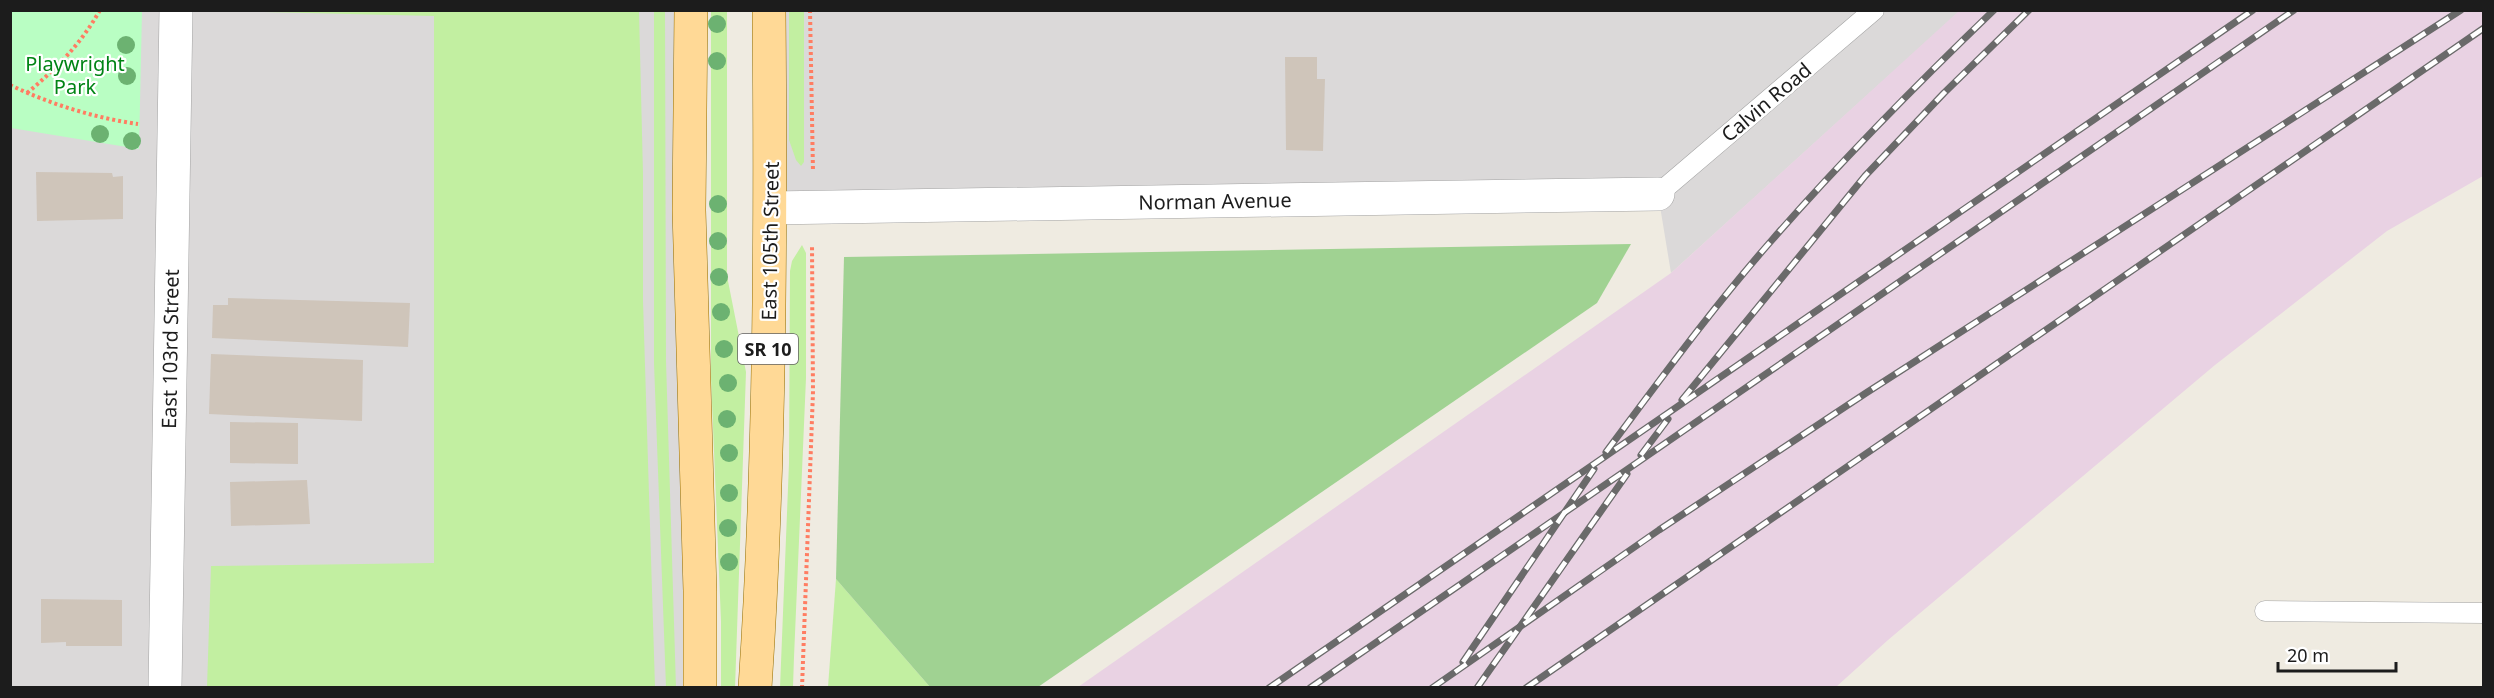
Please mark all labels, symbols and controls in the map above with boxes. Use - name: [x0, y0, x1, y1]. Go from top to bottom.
- park label: Playwright Park: [25, 50, 125, 100]
- street label: Calvin Road: [1715, 56, 1817, 148]
- street label: East 105th Street: [755, 161, 785, 321]
- street label: Norman Avenue: [1138, 186, 1292, 216]
- street label: East 103rd Street: [155, 269, 185, 429]
- road number: SR 10: [738, 334, 798, 364]
- scale bar: [2278, 635, 2396, 673]
- text: 20 m: [2287, 643, 2329, 667]

